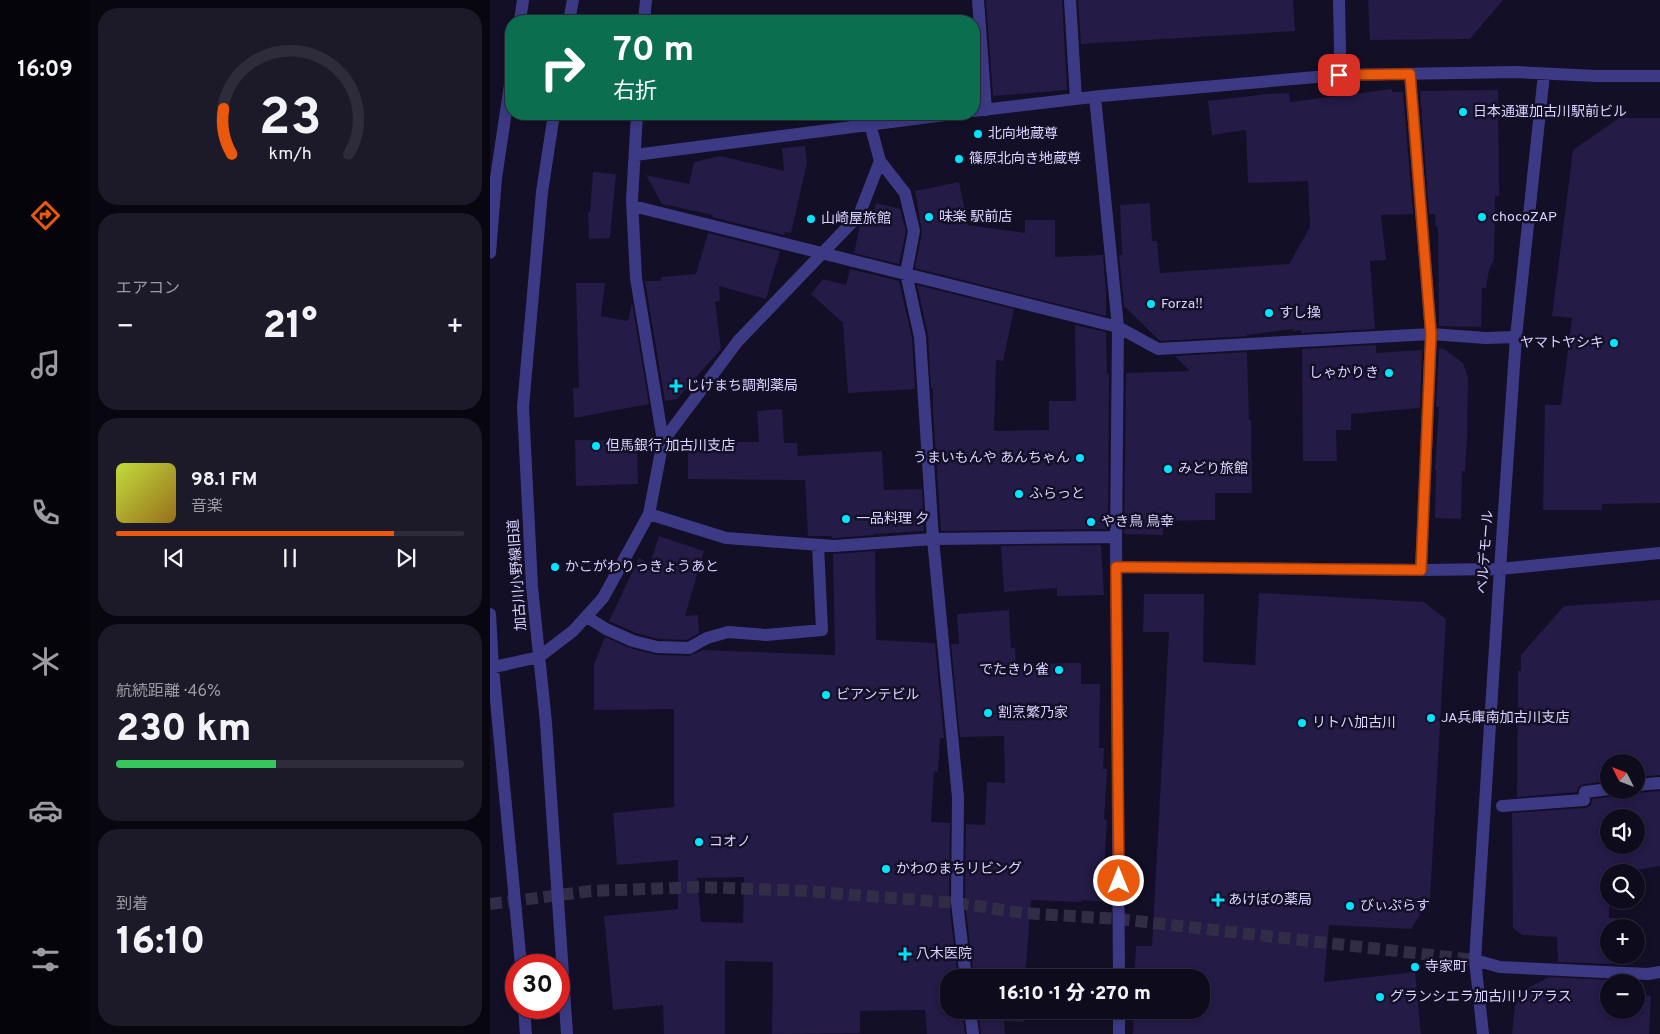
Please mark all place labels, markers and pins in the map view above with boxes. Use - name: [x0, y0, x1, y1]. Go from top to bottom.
- pin: [1318, 54, 1360, 96]
- place label: 日本通運加古川駅前ビル: [1473, 103, 1627, 121]
- marker: 日本通運加古川駅前ビル: [1457, 106, 1469, 118]
- place label: 北向地蔵尊: [988, 125, 1058, 143]
- marker: 北向地蔵尊: [972, 128, 984, 140]
- place label: 篠原北向き地蔵尊: [969, 150, 1081, 168]
- marker: 篠原北向き地蔵尊: [953, 153, 965, 165]
- place label: 味楽 駅前店: [939, 208, 1012, 226]
- place label: chocoZAP: [1492, 209, 1557, 226]
- place label: 山崎屋旅館: [821, 210, 891, 228]
- marker: 味楽 駅前店: [923, 211, 935, 223]
- marker: chocoZAP: [1476, 211, 1488, 223]
- marker: 山崎屋旅館: [805, 213, 817, 225]
- place label: Forza!!: [1161, 296, 1203, 313]
- marker: Forza!!: [1145, 298, 1157, 310]
- place label: すし操: [1279, 305, 1321, 322]
- marker: すし操: [1263, 307, 1275, 319]
- place label: ヤマトヤシキ: [1520, 335, 1604, 352]
- marker: ヤマトヤシキ: [1608, 337, 1620, 349]
- place label: しゃかりき: [1309, 365, 1379, 382]
- marker: しゃかりき: [1383, 367, 1395, 379]
- place label: じけまち調剤薬局: [686, 378, 798, 395]
- marker: じけまち調剤薬局: [670, 380, 682, 392]
- place label: 但馬銀行 加古川支店: [606, 438, 735, 455]
- marker: 但馬銀行 加古川支店: [590, 440, 602, 452]
- place label: うまいもんや あんちゃん: [913, 450, 1070, 467]
- marker: うまいもんや あんちゃん: [1074, 452, 1086, 464]
- place label: みどり旅館: [1178, 460, 1248, 478]
- marker: みどり旅館: [1162, 463, 1174, 475]
- place label: ふらっと: [1029, 486, 1085, 503]
- marker: ふらっと: [1013, 488, 1025, 500]
- place label: 一品料理 夕: [856, 510, 929, 528]
- marker: 一品料理 夕: [840, 513, 852, 525]
- place label: やき鳥 鳥幸: [1101, 514, 1174, 531]
- marker: やき鳥 鳥幸: [1085, 516, 1097, 528]
- place label: かこがわりっきょうあと: [565, 559, 719, 576]
- marker: かこがわりっきょうあと: [549, 561, 561, 573]
- place label: でたきり雀: [979, 662, 1049, 679]
- marker: でたきり雀: [1053, 664, 1065, 676]
- place label: ビアンテビル: [836, 687, 919, 704]
- marker: ビアンテビル: [820, 689, 832, 701]
- place label: 割烹繁乃家: [998, 705, 1068, 722]
- marker: 割烹繁乃家: [982, 707, 994, 719]
- place label: JA兵庫南加古川支店: [1441, 710, 1570, 727]
- marker: JA兵庫南加古川支店: [1425, 712, 1437, 724]
- place label: リトハ加古川: [1312, 715, 1396, 732]
- marker: リトハ加古川: [1296, 717, 1308, 729]
- place label: コオノ: [709, 834, 751, 851]
- marker: コオノ: [693, 836, 705, 848]
- place label: かわのまちリビング: [896, 861, 1022, 878]
- marker: かわのまちリビング: [880, 863, 892, 875]
- place label: あけぼの薬局: [1228, 892, 1312, 909]
- marker: あけぼの薬局: [1212, 894, 1224, 906]
- place label: びぃぷらす: [1360, 898, 1430, 915]
- marker: びぃぷらす: [1344, 900, 1356, 912]
- place label: 八木医院: [916, 946, 972, 963]
- marker: 八木医院: [898, 947, 912, 961]
- place label: 寺家町: [1425, 959, 1467, 976]
- marker: 寺家町: [1409, 961, 1421, 973]
- place label: グランシエラ加古川リアラス: [1390, 989, 1572, 1006]
- marker: グランシエラ加古川リアラス: [1374, 991, 1386, 1003]

